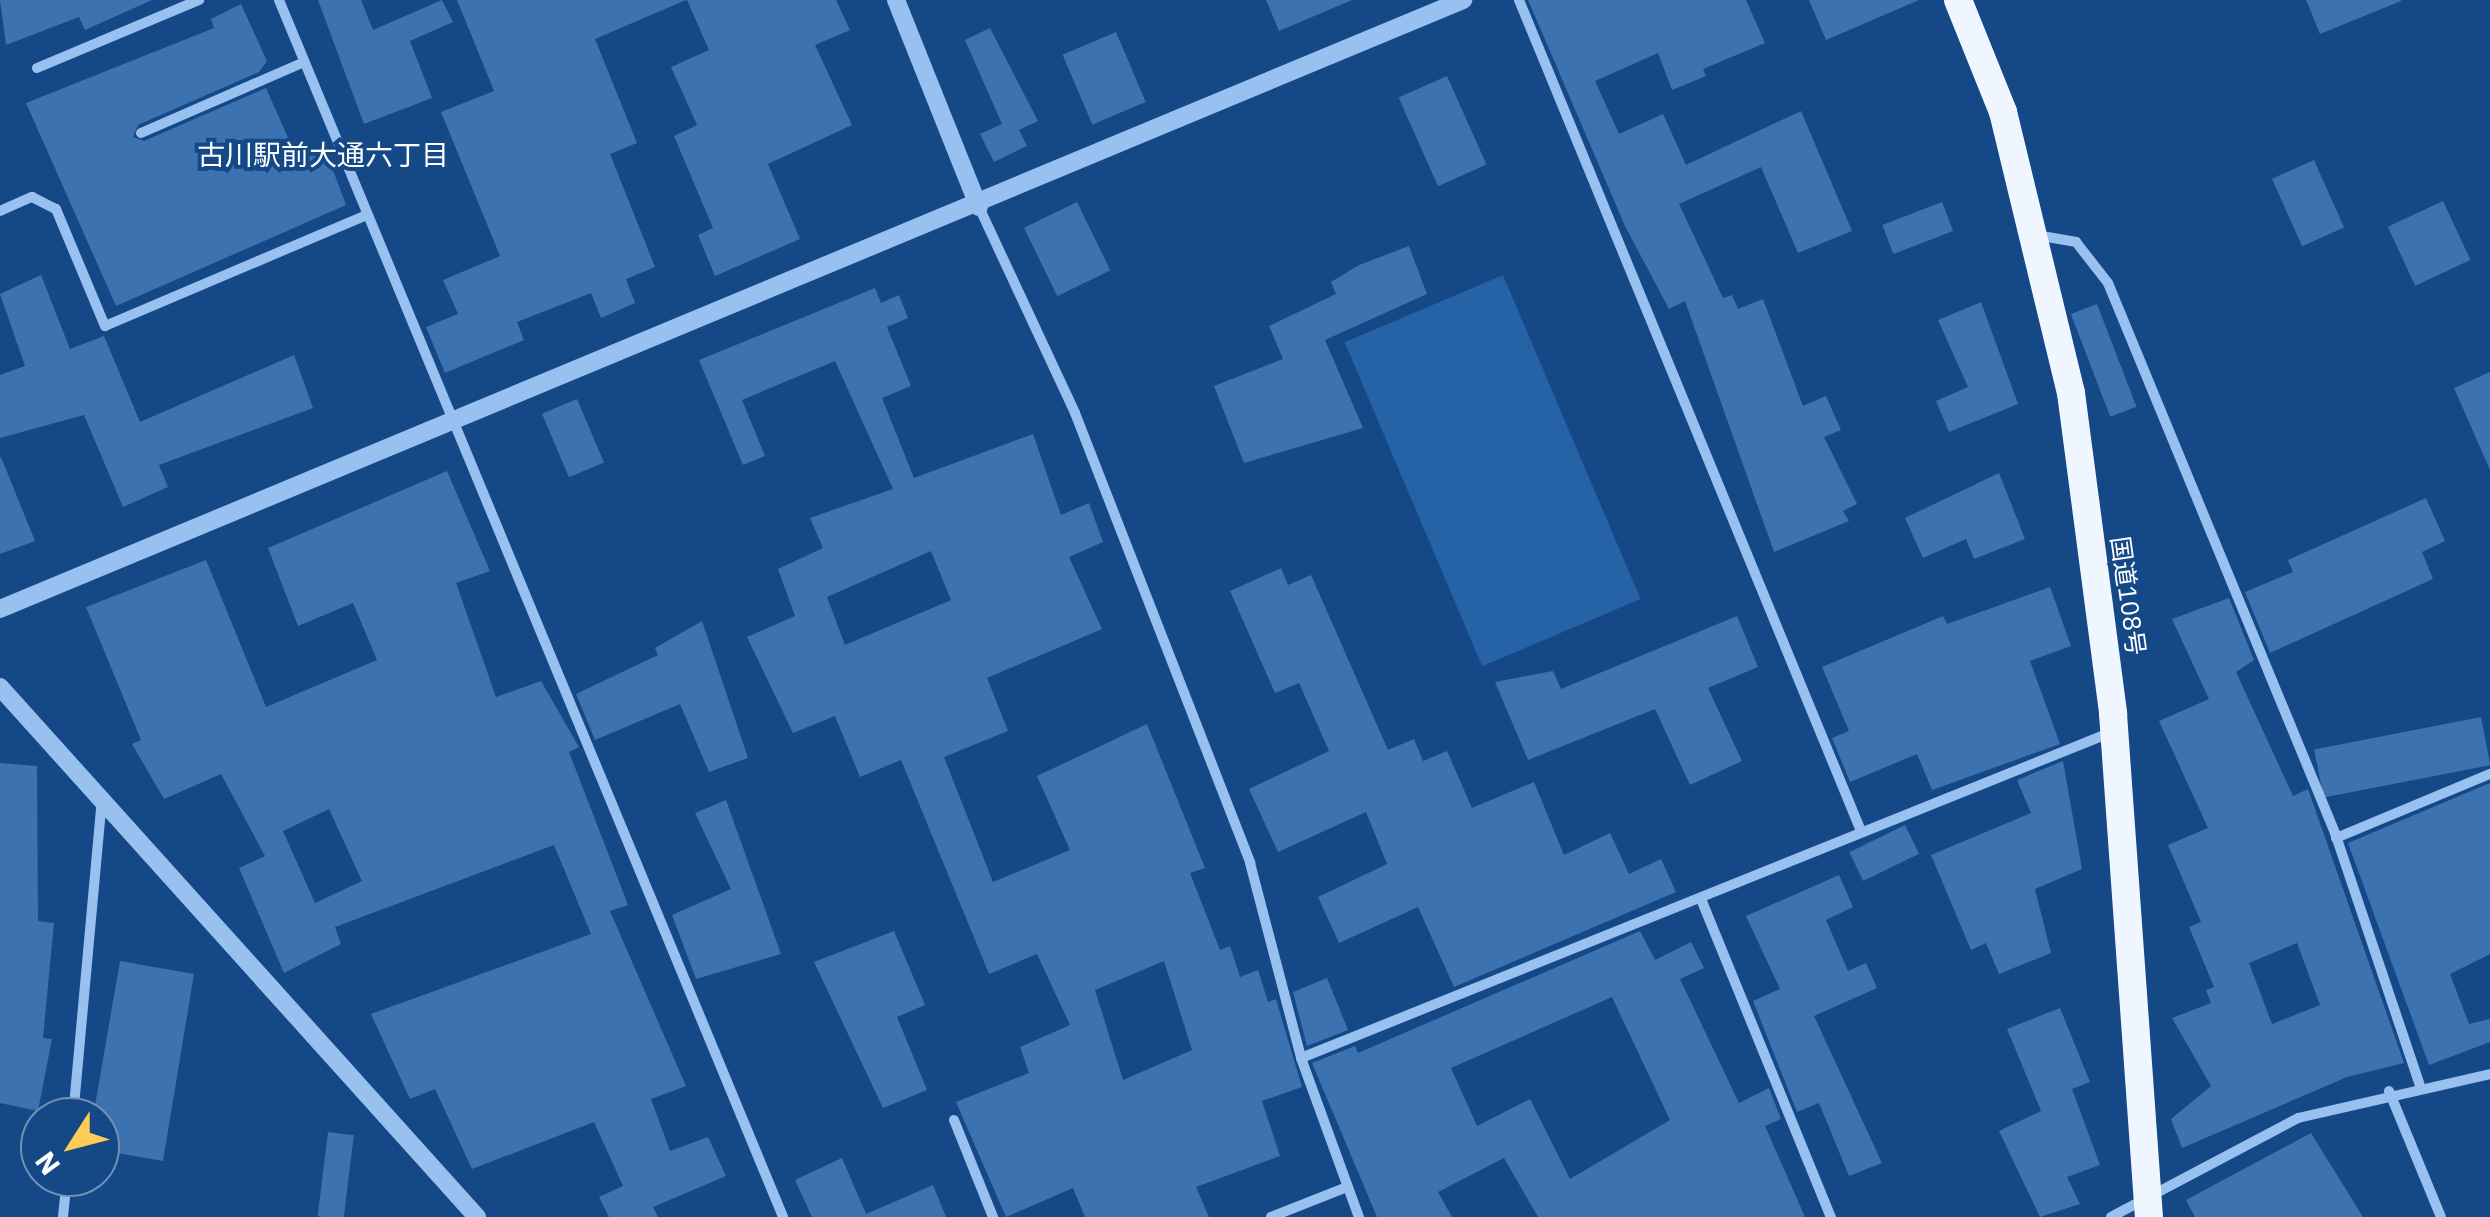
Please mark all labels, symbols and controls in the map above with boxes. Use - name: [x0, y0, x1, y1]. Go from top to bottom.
- district label: 古川駅前大通六丁目: [197, 138, 449, 172]
- street label: 国道108号: [2105, 534, 2151, 658]
- north arrow: [20, 1097, 120, 1197]
- text: N: [26, 1145, 68, 1183]

